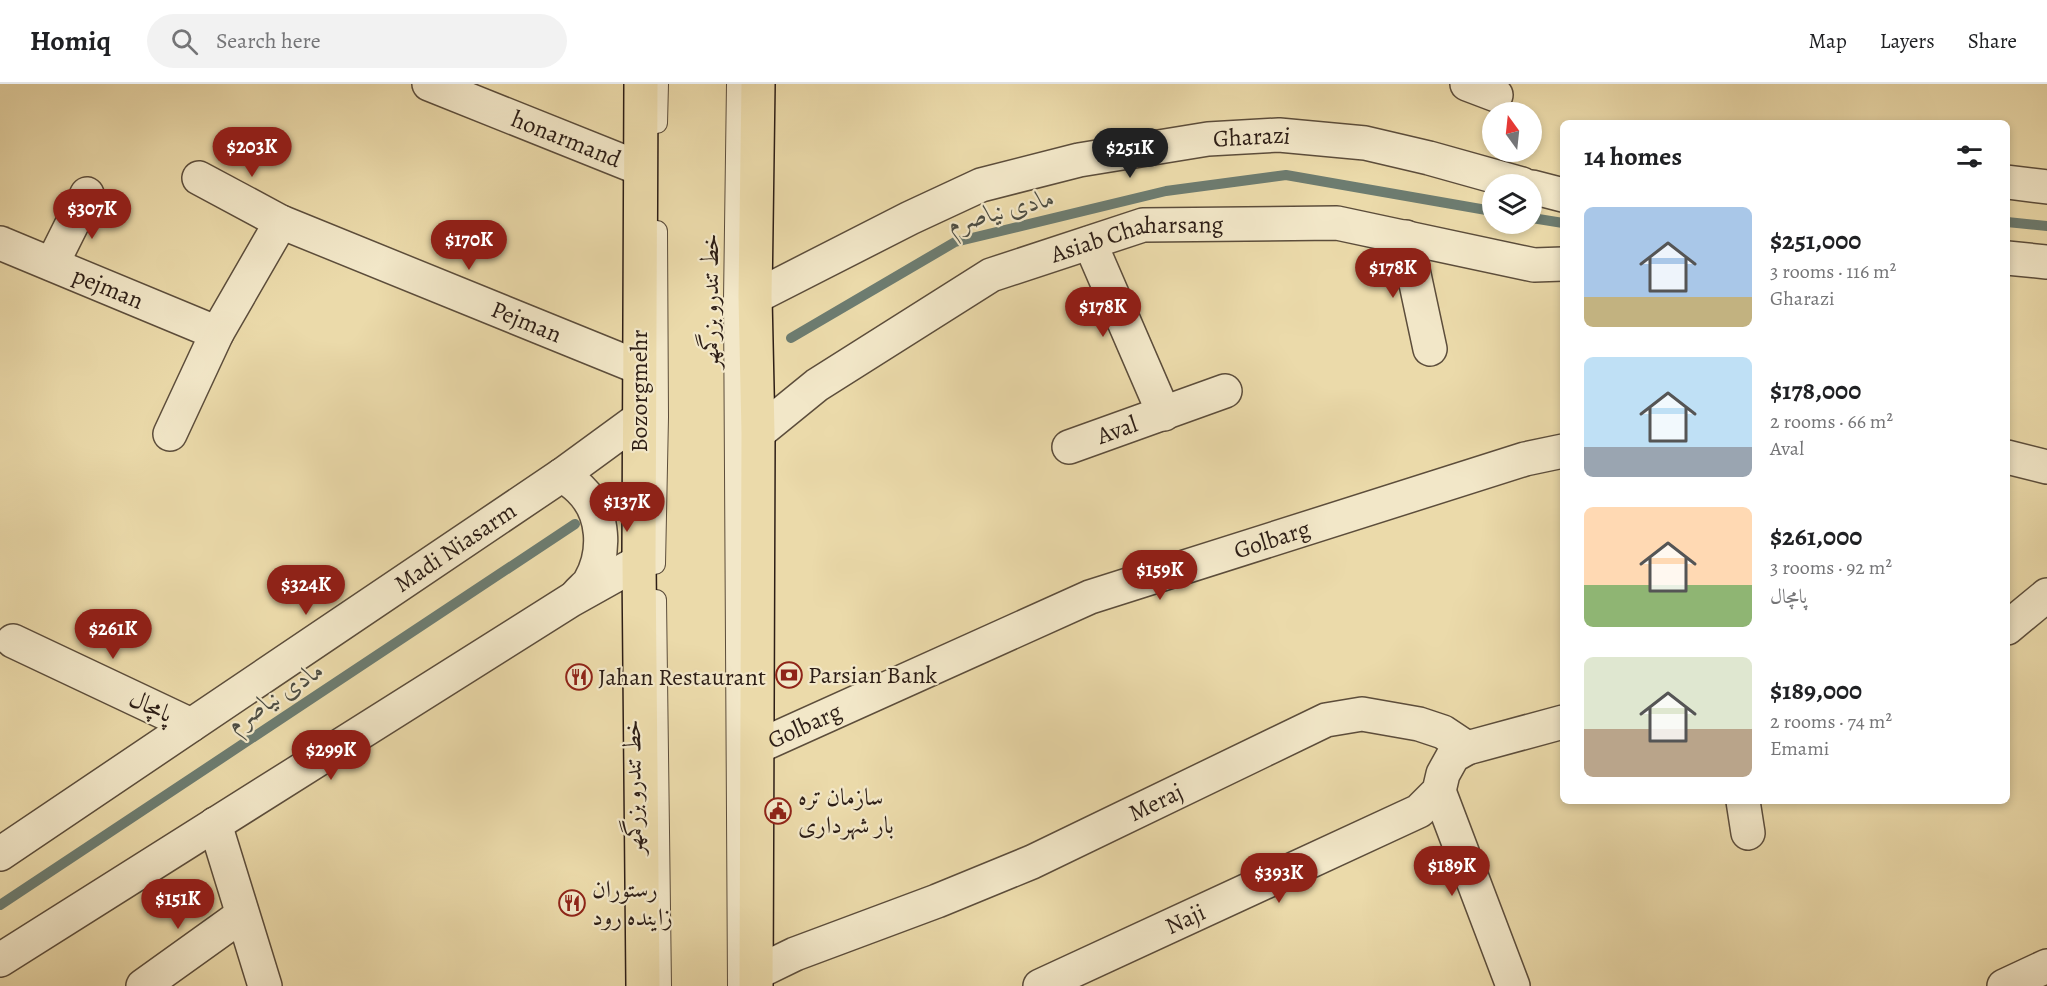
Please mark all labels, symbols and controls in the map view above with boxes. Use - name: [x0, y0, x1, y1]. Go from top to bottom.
- search box: [147, 14, 567, 68]
- text: Homiq: [30, 22, 111, 60]
- icon: search: [168, 25, 201, 58]
- text: Search here: [216, 26, 321, 56]
- text: Map: [1808, 27, 1847, 55]
- text: Layers: [1880, 27, 1935, 55]
- text: Share: [1968, 27, 2017, 55]
- north arrow: [1482, 102, 1542, 162]
- map controls: [1482, 102, 1542, 234]
- street label: honarmand: [507, 103, 626, 175]
- street label: Gharazi: [1212, 119, 1292, 155]
- pin: $203K: [210, 127, 294, 178]
- pin: $251K: [1088, 128, 1172, 179]
- text: $203K: [227, 133, 277, 160]
- text: $251K: [1106, 134, 1154, 161]
- text: 14 homes: [1584, 139, 1682, 174]
- icon: filters: [1953, 140, 1986, 173]
- button: layers: [1482, 174, 1542, 234]
- water label: مادی نیاصرم: [944, 179, 1060, 246]
- pin: $307K: [50, 189, 134, 240]
- text: $307K: [67, 195, 117, 222]
- street label: Asiab Chaharsang: [1045, 208, 1224, 271]
- pin: $170K: [427, 220, 511, 271]
- text: $251,000: [1770, 223, 1861, 258]
- text: $170K: [445, 226, 493, 253]
- icon: home: [1632, 231, 1704, 303]
- street label: خط تندرو بزرگمهر: [694, 233, 726, 372]
- pin: $178K: [1351, 248, 1435, 299]
- text: $178K: [1369, 254, 1417, 281]
- text: 3 rooms · 116 m²: [1770, 258, 1896, 285]
- street label: pejman: [68, 259, 148, 317]
- text: Gharazi: [1770, 285, 1835, 312]
- pin: $178K: [1061, 287, 1145, 338]
- street label: Pejman: [487, 293, 566, 350]
- text: $178K: [1079, 293, 1127, 320]
- street label: Bozorgmehr: [623, 330, 655, 452]
- text: $178,000: [1770, 373, 1861, 408]
- icon: home: [1632, 381, 1704, 453]
- street label: Aval: [1091, 408, 1142, 452]
- text: 2 rooms · 66 m²: [1770, 408, 1893, 435]
- text: Aval: [1770, 435, 1804, 462]
- pin: $137K: [585, 482, 669, 533]
- text: $137K: [604, 488, 650, 515]
- street label: Madi Niasarm: [388, 494, 522, 600]
- street label: Golbarg: [1230, 512, 1314, 566]
- text: $261,000: [1770, 519, 1862, 554]
- icon: home: [1632, 531, 1704, 603]
- pin: $159K: [1118, 550, 1202, 601]
- text: 3 rooms · 92 m²: [1770, 554, 1892, 581]
- text: $159K: [1136, 556, 1184, 583]
- pin: $324K: [264, 565, 348, 616]
- text: $324K: [281, 571, 331, 598]
- text: پامچال: [1770, 583, 1807, 610]
- pin: $261K: [71, 609, 155, 660]
- text: $261K: [89, 615, 137, 642]
- water label: مادی نیاصرم: [220, 652, 333, 745]
- place label: Parsian Bank: [808, 659, 937, 691]
- bank icon: Parsian Bank: [774, 660, 804, 690]
- place label: Jahan Restaurant: [598, 661, 766, 693]
- restaurant icon: Jahan Restaurant: [564, 662, 594, 692]
- text: $189,000: [1770, 673, 1862, 708]
- icon: home: [1632, 681, 1704, 753]
- street label: پامچال: [124, 682, 179, 731]
- street label: Golbarg: [762, 695, 847, 756]
- text: 2 rooms · 74 m²: [1770, 708, 1892, 735]
- street label: خط تندرو بزرگمهر: [616, 719, 650, 858]
- pin: $299K: [289, 730, 373, 781]
- text: Emami: [1770, 735, 1829, 762]
- text: $299K: [306, 736, 356, 763]
- street label: Meraj: [1123, 776, 1188, 829]
- place label: سازمان تره بار شهرداری: [798, 781, 894, 841]
- public building icon: سازمان تره بار شهرداری: [763, 796, 793, 826]
- pin: $189K: [1410, 846, 1494, 897]
- text: $189K: [1428, 852, 1476, 879]
- pin: $393K: [1237, 853, 1321, 904]
- text: $393K: [1255, 859, 1303, 886]
- place label: رستوران زاینده رود: [592, 873, 673, 933]
- pin: $151K: [136, 879, 220, 930]
- text: $151K: [155, 885, 201, 912]
- restaurant icon: رستوران زاینده رود: [557, 888, 587, 918]
- street label: Naji: [1160, 896, 1210, 942]

